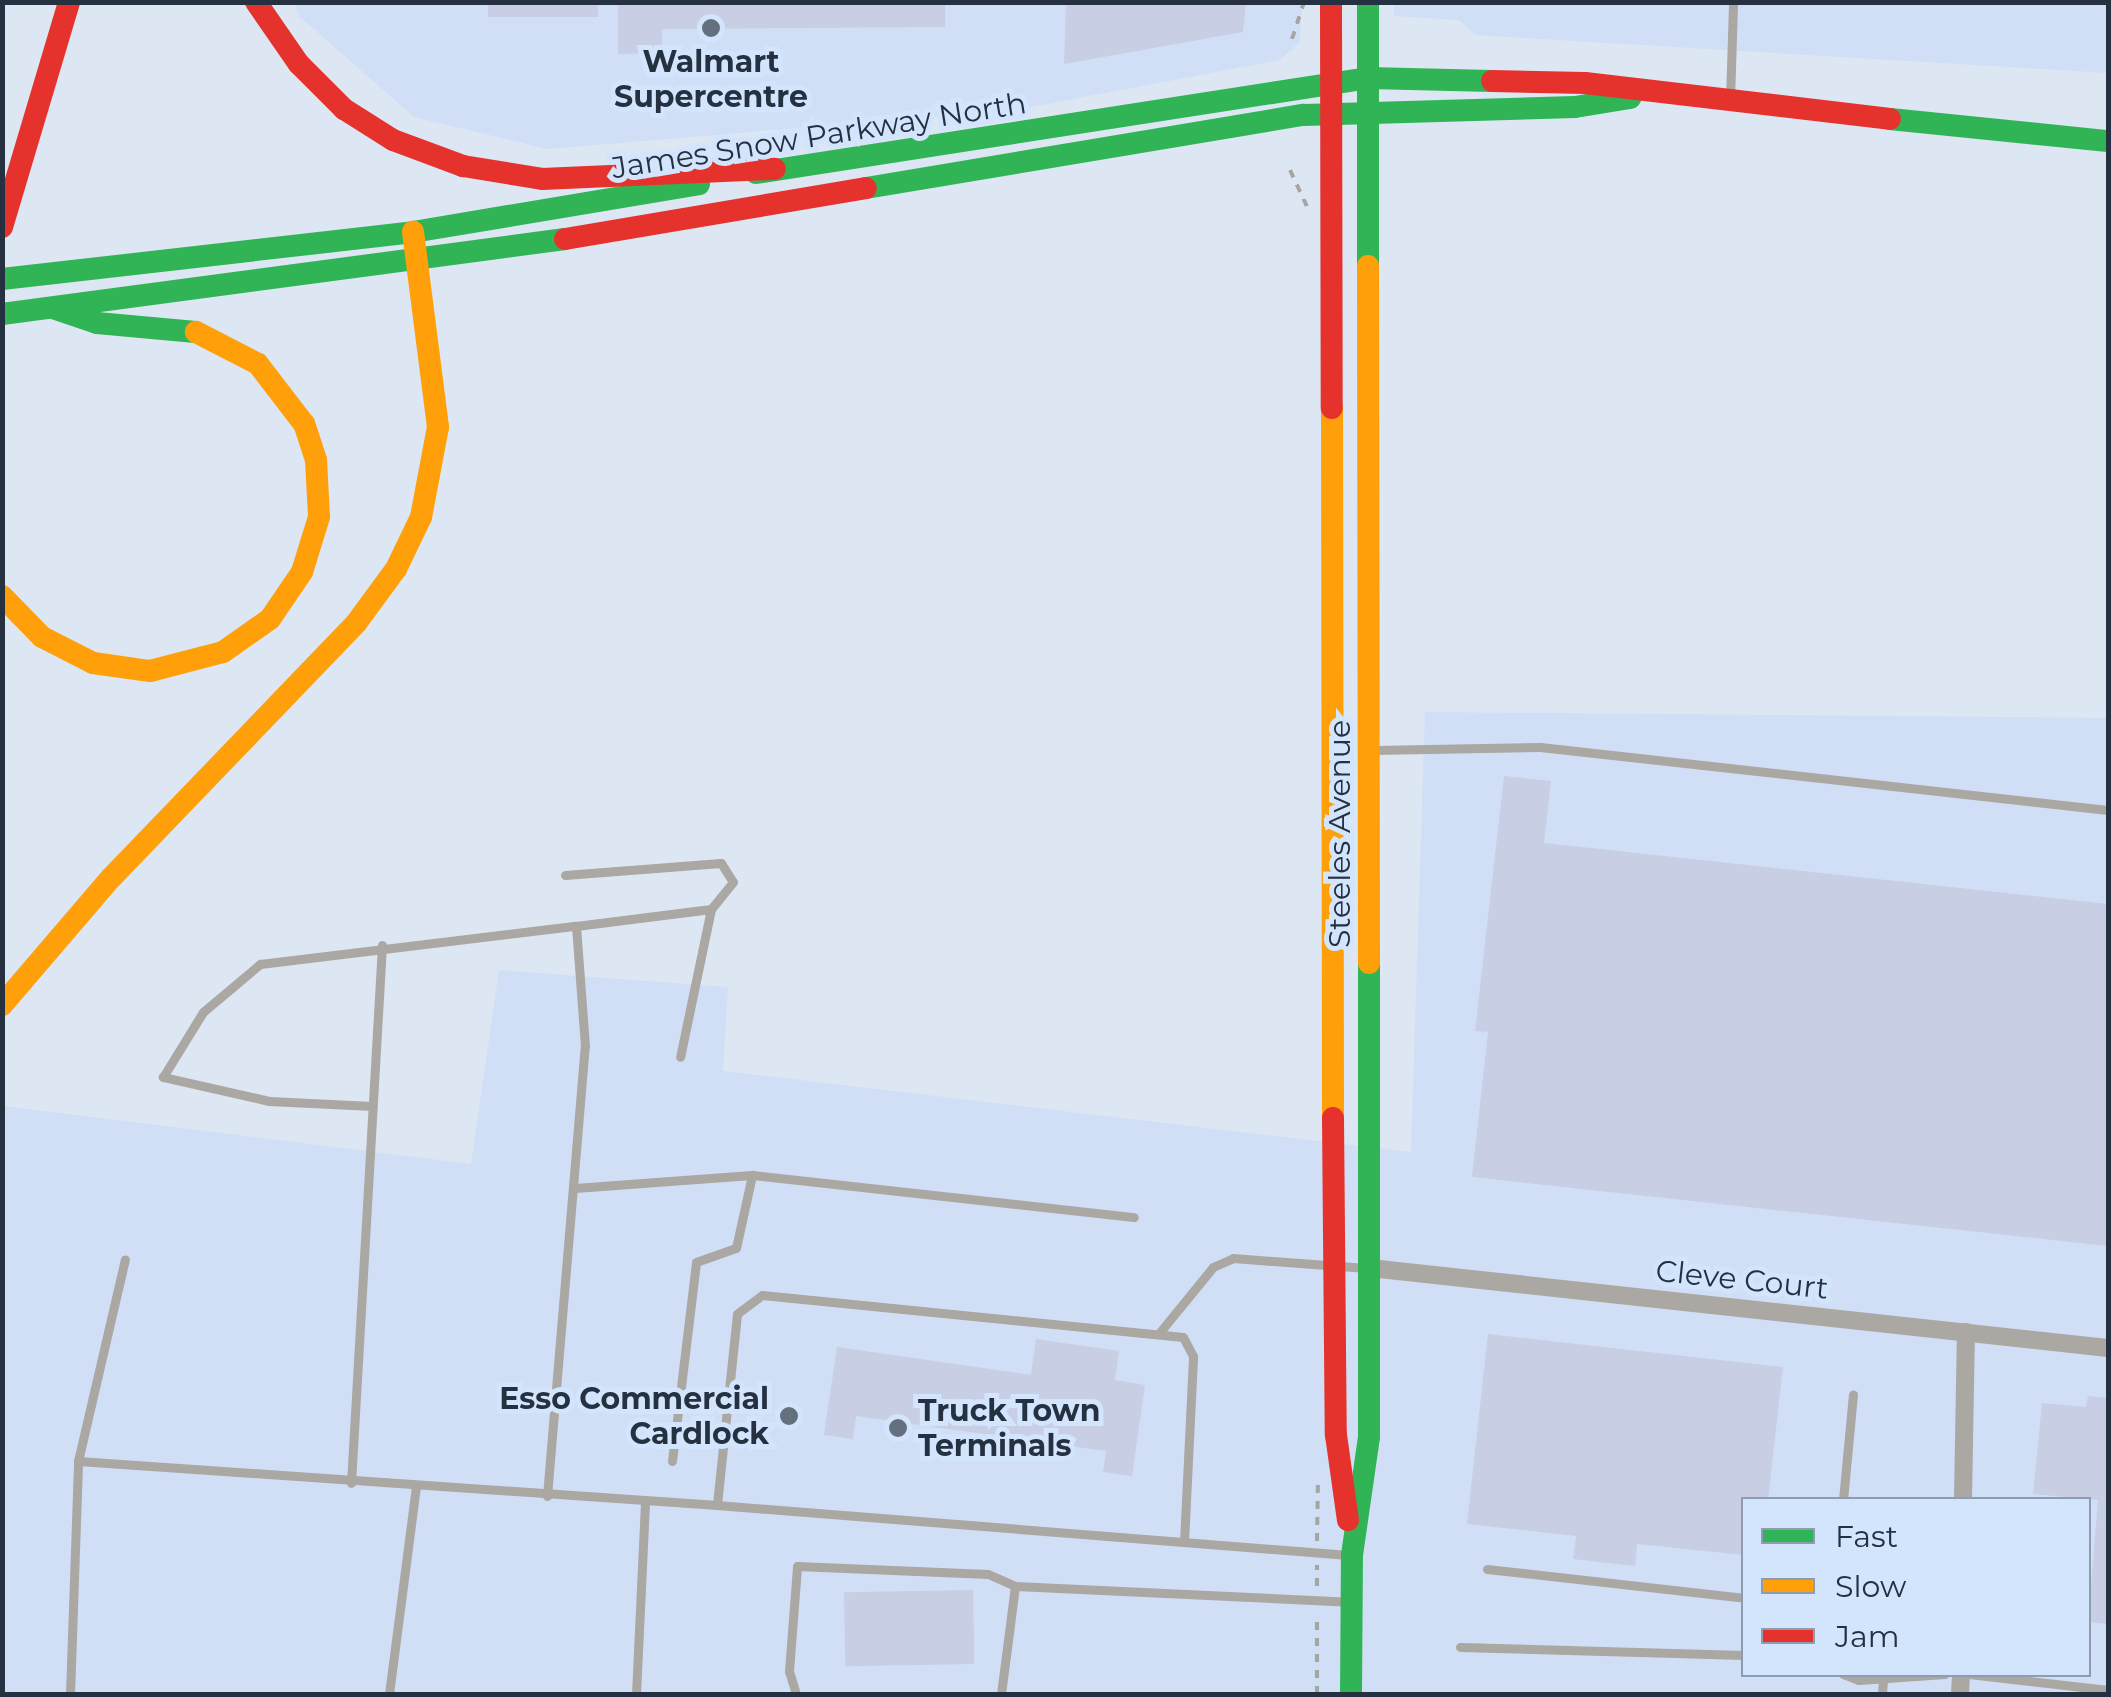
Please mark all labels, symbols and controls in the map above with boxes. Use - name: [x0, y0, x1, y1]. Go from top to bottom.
- marker: Walmart Supercentre: [700, 17, 722, 39]
- place label: Walmart Supercentre: [614, 44, 808, 114]
- street label: James Snow Parkway North: [609, 85, 1029, 187]
- street label: Steeles Avenue: [1322, 720, 1358, 948]
- street label: Cleve Court: [1654, 1253, 1830, 1307]
- place label: Esso Commercial Cardlock: [499, 1381, 769, 1452]
- place label: Truck Town Terminals: [918, 1393, 1100, 1464]
- marker: Esso Commercial Cardlock: [778, 1405, 800, 1427]
- marker: Truck Town Terminals: [887, 1417, 909, 1439]
- legend: [1741, 1497, 2091, 1677]
- text: Fast: [1835, 1518, 1898, 1555]
- text: Slow: [1835, 1568, 1906, 1605]
- text: Jam: [1835, 1618, 1900, 1655]

